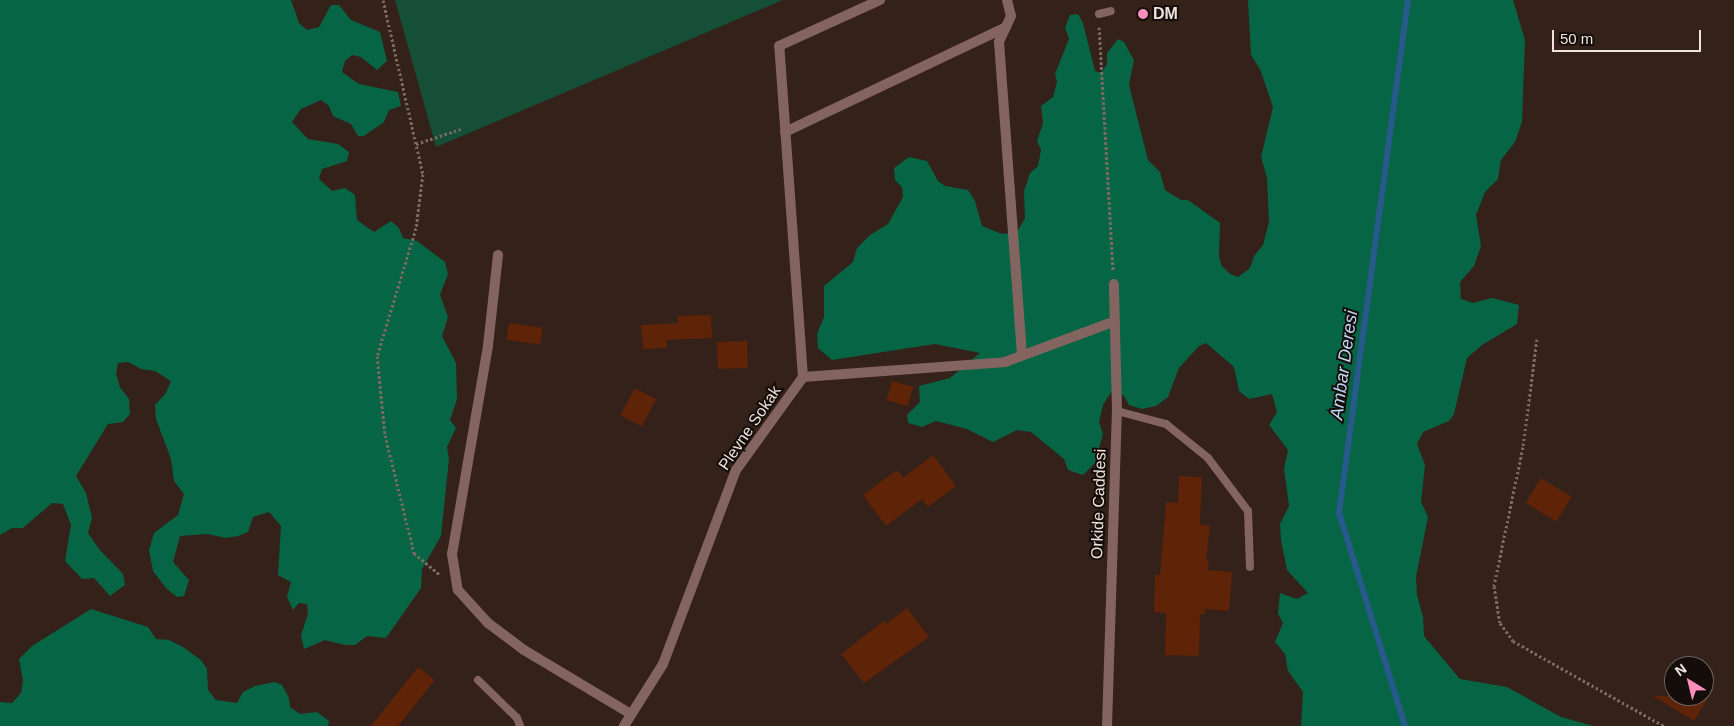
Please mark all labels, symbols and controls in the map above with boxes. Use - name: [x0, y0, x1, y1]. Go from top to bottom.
- place label: DM: [1153, 4, 1178, 24]
- marker: DM: [1137, 8, 1149, 20]
- scale bar: [1554, 20, 1703, 52]
- text: 50 m: [1560, 30, 1593, 47]
- water label: Ambar Deresi: [1326, 309, 1362, 421]
- street label: Plevne Sokak: [715, 382, 785, 474]
- street label: Orkide Caddesi: [1087, 449, 1111, 559]
- north arrow: [1664, 656, 1714, 706]
- text: N: [1672, 660, 1690, 679]

